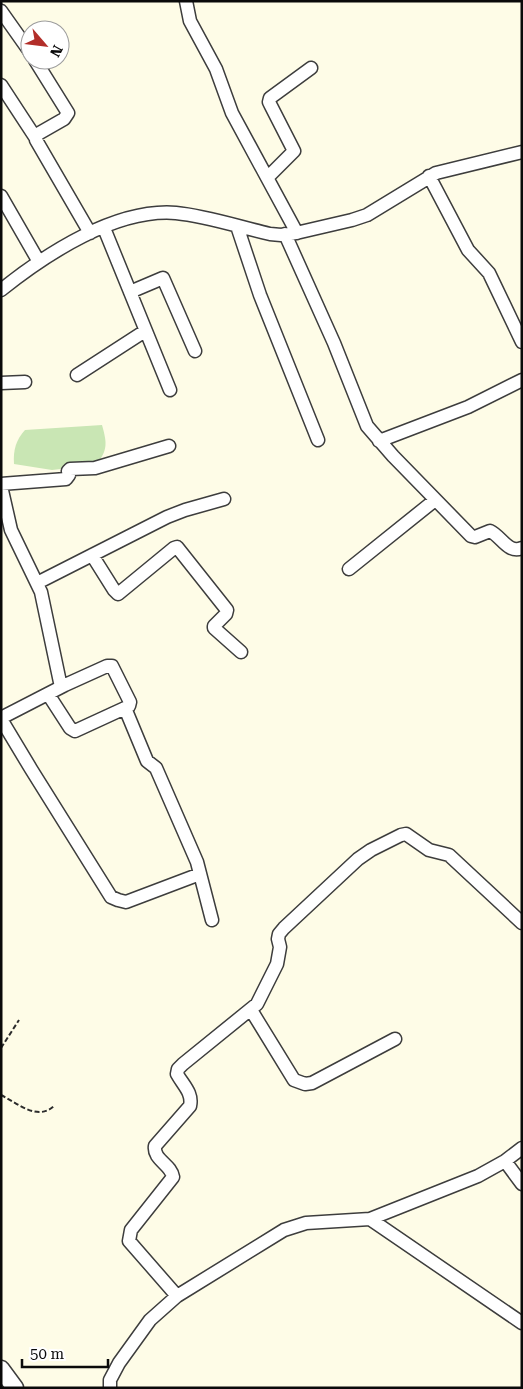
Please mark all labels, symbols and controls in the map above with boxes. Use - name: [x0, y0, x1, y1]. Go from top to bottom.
- north arrow: [20, 20, 70, 70]
- text: N: [47, 43, 66, 60]
- scale bar: [22, 1336, 109, 1368]
- text: 50 m: [30, 1345, 65, 1363]

